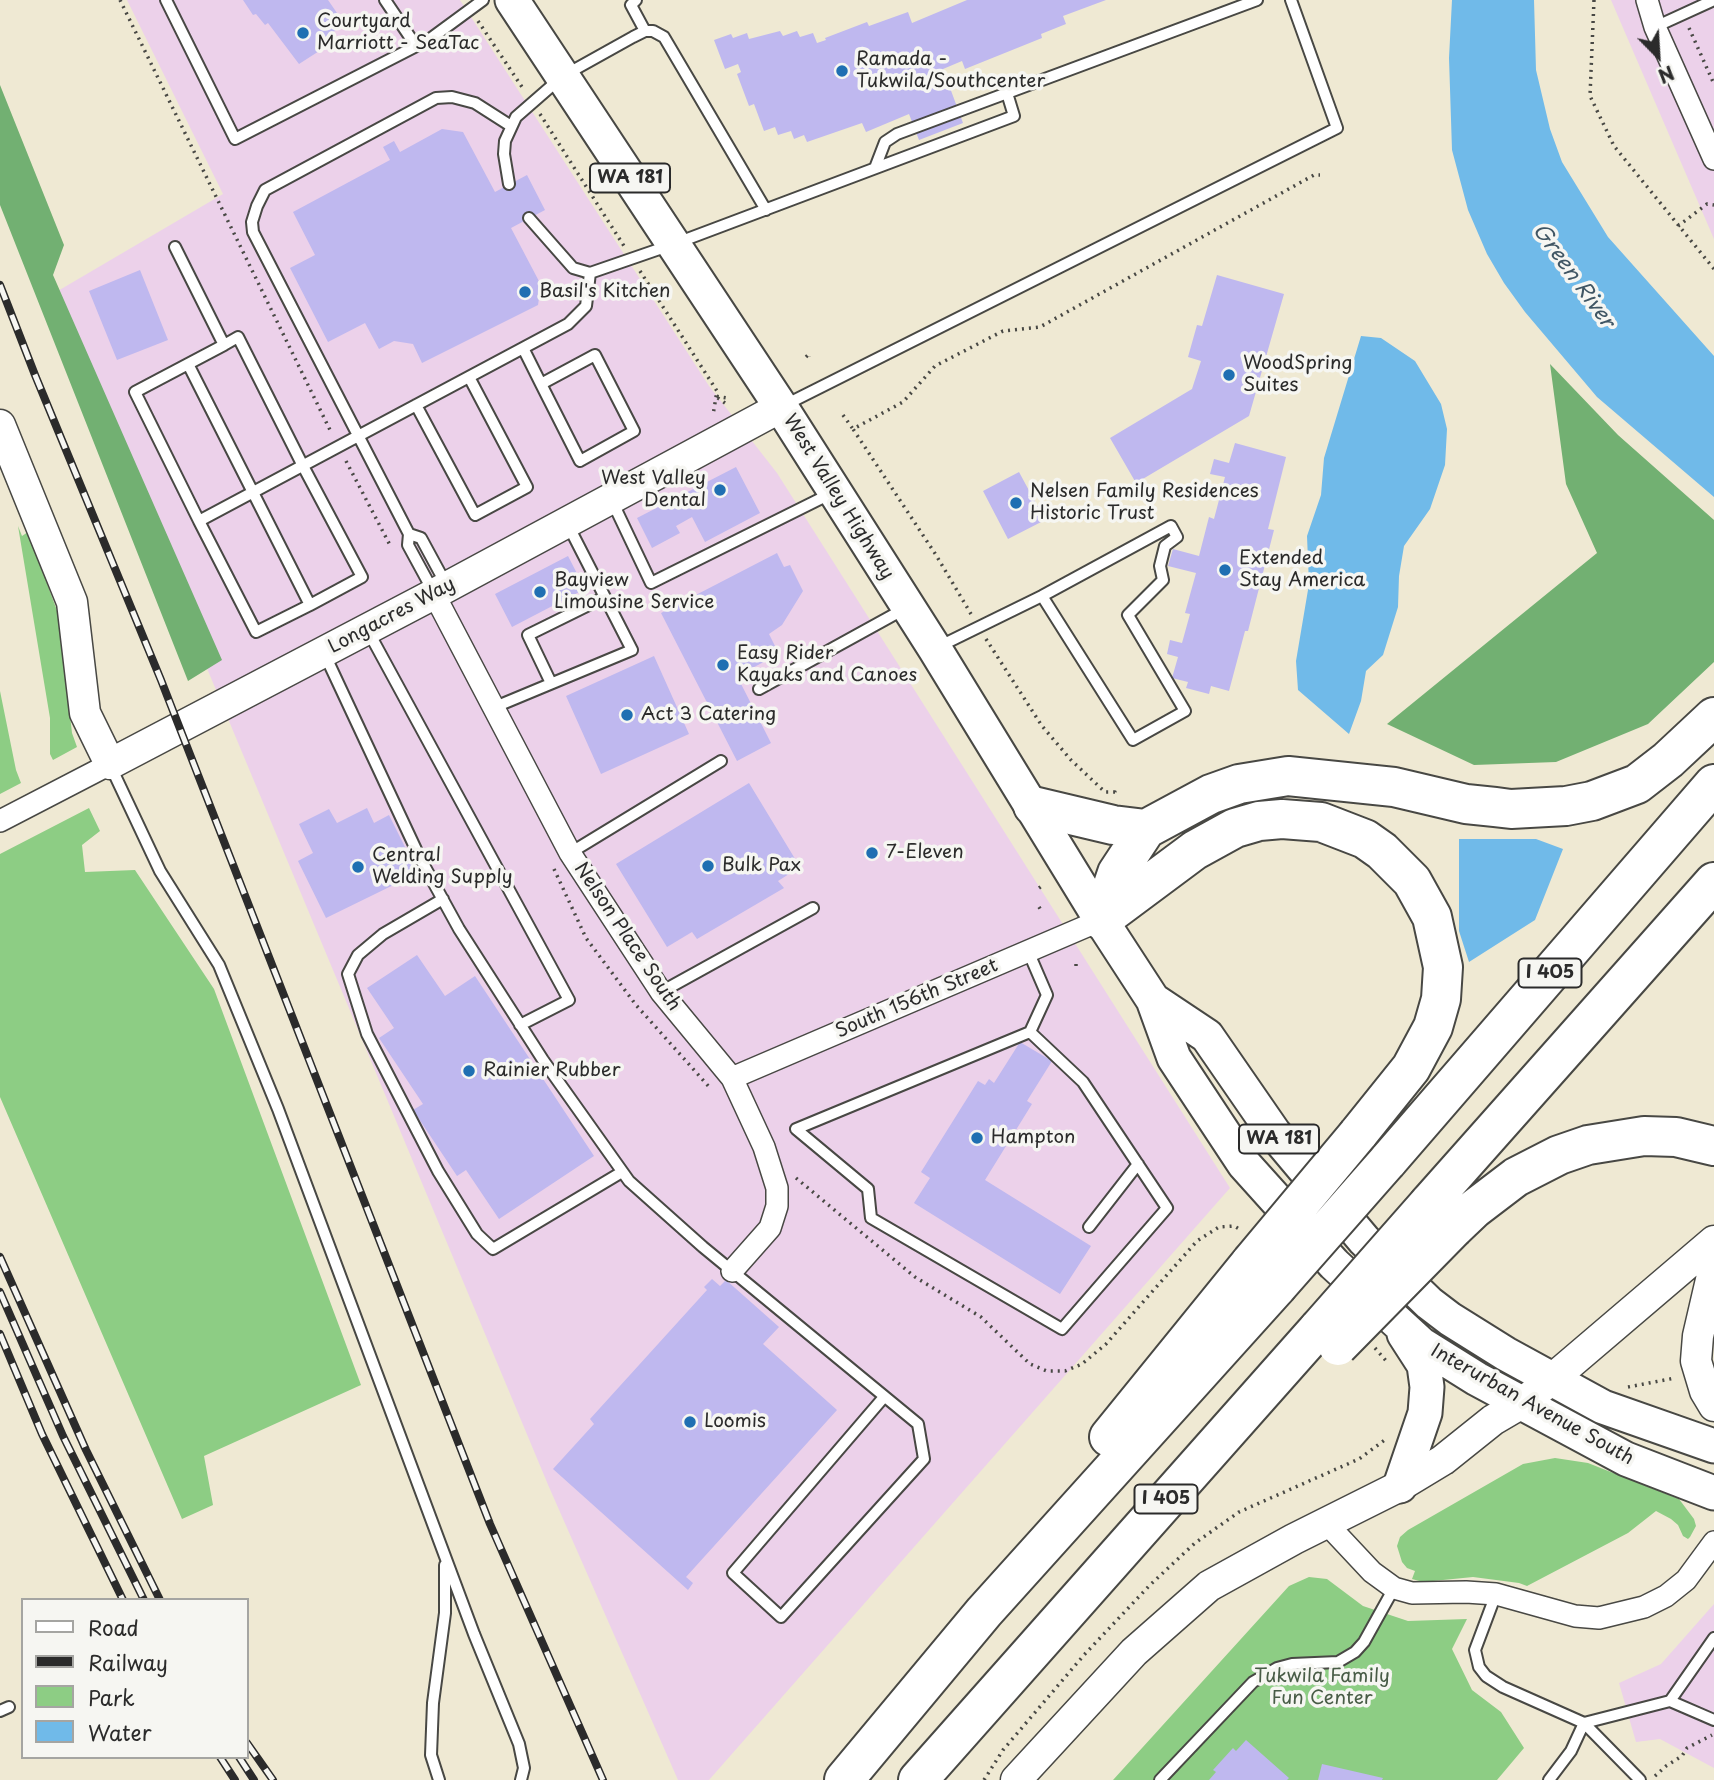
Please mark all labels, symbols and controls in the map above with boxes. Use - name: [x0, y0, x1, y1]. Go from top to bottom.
- place label: Courtyard Marriott - SeaTac: [317, 11, 479, 55]
- north arrow: [1623, 21, 1693, 91]
- marker: Courtyard Marriott - SeaTac: [295, 25, 311, 41]
- place label: Ramada - Tukwila/Southcenter: [856, 49, 1045, 93]
- text: N: [1654, 59, 1679, 91]
- marker: Ramada - Tukwila/Southcenter: [834, 63, 850, 79]
- road number: WA 181: [590, 163, 670, 192]
- water label: Green River: [1527, 219, 1619, 333]
- place label: Basil's Kitchen: [539, 281, 671, 303]
- marker: Basil's Kitchen: [517, 284, 533, 300]
- place label: WoodSpring Suites: [1243, 353, 1352, 397]
- marker: WoodSpring Suites: [1221, 367, 1237, 383]
- street label: West Valley Highway: [778, 410, 898, 584]
- place label: West Valley Dental: [601, 468, 706, 512]
- place label: Nelsen Family Residences Historic Trust: [1030, 481, 1258, 525]
- marker: West Valley Dental: [712, 482, 728, 498]
- marker: Nelsen Family Residences Historic Trust: [1008, 495, 1024, 511]
- place label: Extended Stay America: [1239, 548, 1365, 592]
- marker: Extended Stay America: [1217, 562, 1233, 578]
- place label: Bayview Limousine Service: [554, 570, 714, 614]
- street label: Longacres Way: [325, 573, 459, 659]
- marker: Bayview Limousine Service: [532, 584, 548, 600]
- place label: Easy Rider Kayaks and Canoes: [737, 643, 917, 687]
- marker: Easy Rider Kayaks and Canoes: [715, 657, 731, 673]
- place label: Act 3 Catering: [641, 704, 776, 726]
- marker: Act 3 Catering: [619, 707, 635, 723]
- place label: 7-Eleven: [886, 842, 964, 864]
- place label: Central Welding Supply: [372, 845, 513, 889]
- marker: 7-Eleven: [864, 845, 880, 861]
- place label: Bulk Pax: [722, 855, 801, 877]
- marker: Bulk Pax: [700, 858, 716, 874]
- marker: Central Welding Supply: [350, 859, 366, 875]
- street label: Nelson Place South: [569, 859, 685, 1015]
- street label: South 156th Street: [832, 955, 1002, 1043]
- road number: I 405: [1518, 958, 1582, 988]
- place label: Rainier Rubber: [483, 1060, 621, 1082]
- marker: Rainier Rubber: [461, 1063, 477, 1079]
- road number: WA 181: [1239, 1124, 1319, 1154]
- place label: Hampton: [991, 1127, 1075, 1149]
- marker: Hampton: [969, 1130, 985, 1146]
- street label: Interurban Avenue South: [1427, 1340, 1637, 1470]
- place label: Loomis: [704, 1411, 766, 1433]
- marker: Loomis: [682, 1414, 698, 1430]
- road number: I 405: [1134, 1484, 1198, 1514]
- legend: [21, 1598, 248, 1759]
- text: Road: [88, 1611, 139, 1643]
- text: Railway: [88, 1646, 168, 1678]
- park label: Tukwila Family Fun Center: [1254, 1666, 1390, 1710]
- text: Park: [88, 1681, 135, 1713]
- text: Water: [88, 1716, 151, 1748]

